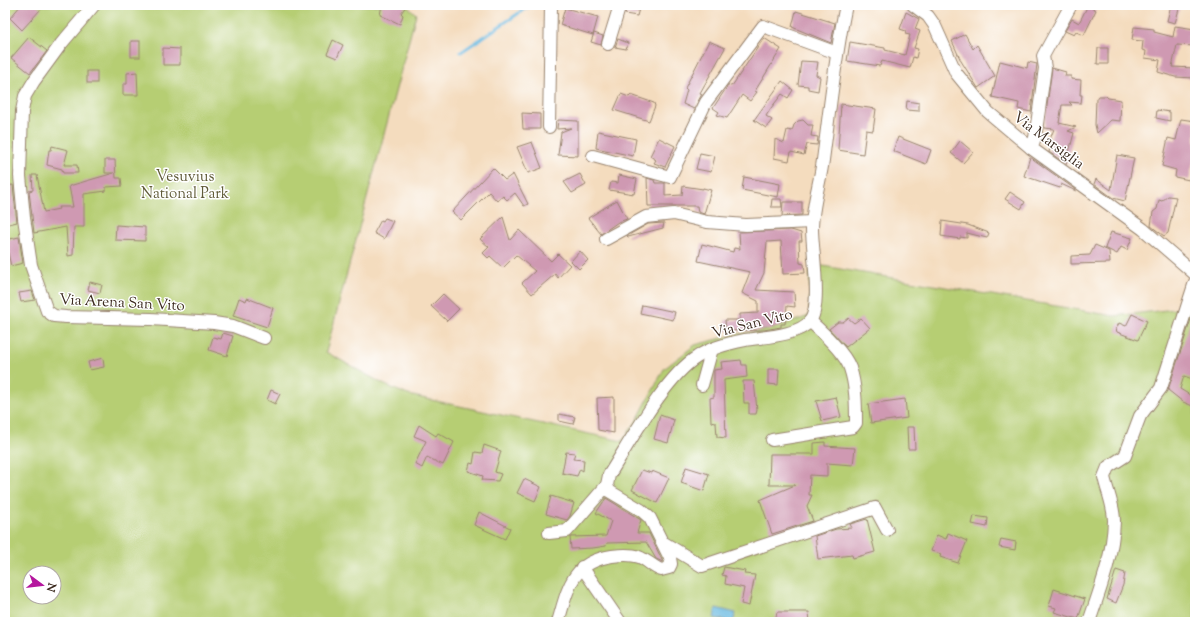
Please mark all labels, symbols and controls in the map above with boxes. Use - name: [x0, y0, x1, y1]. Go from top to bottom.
- street label: Via Marsiglia: [1008, 107, 1088, 175]
- park label: Vesuvius National Park: [141, 167, 229, 205]
- street label: Via Arena San Vito: [59, 290, 185, 317]
- street label: Via San Vito: [710, 304, 795, 345]
- north arrow: [22, 565, 62, 605]
- text: N: [42, 580, 60, 594]

